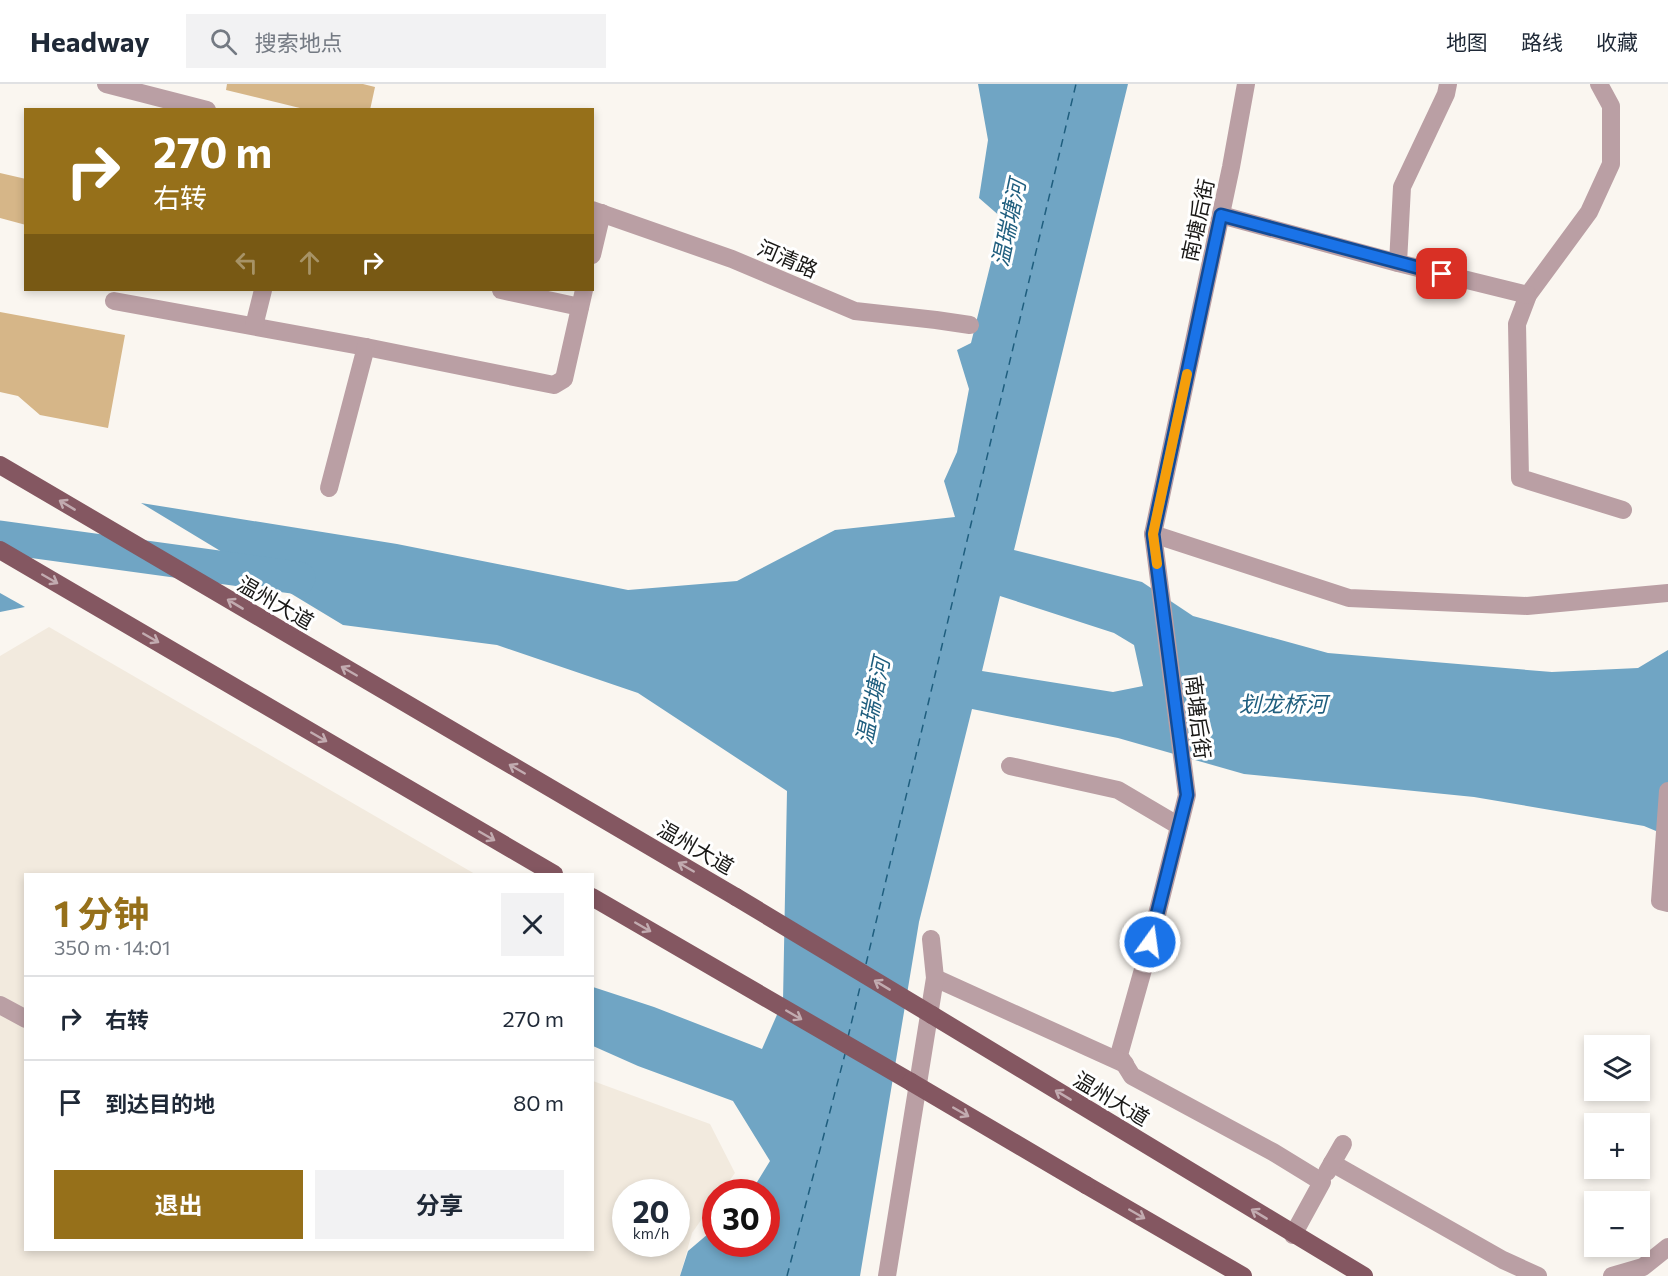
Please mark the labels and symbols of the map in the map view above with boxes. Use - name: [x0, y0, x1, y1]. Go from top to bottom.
- water label: 温瑞塘河: [986, 173, 1031, 269]
- street label: 南塘后街: [1176, 176, 1218, 264]
- street label: 河清路: [754, 234, 822, 282]
- pin: [1416, 248, 1467, 299]
- one-way arrow: [59, 498, 76, 510]
- street label: 温州大道: [233, 570, 319, 634]
- one-way arrow: [41, 574, 59, 585]
- one-way arrow: [227, 597, 244, 609]
- one-way arrow: [142, 632, 159, 644]
- water label: 温瑞塘河: [850, 651, 895, 747]
- one-way arrow: [341, 664, 358, 676]
- street label: 南塘后街: [1181, 674, 1217, 760]
- water label: 划龙桥河: [1239, 690, 1331, 717]
- one-way arrow: [310, 731, 327, 743]
- one-way arrow: [509, 763, 527, 774]
- street label: 温州大道: [653, 815, 739, 879]
- one-way arrow: [479, 830, 496, 842]
- one-way arrow: [678, 861, 695, 873]
- position arrow: [1118, 910, 1182, 974]
- one-way arrow: [634, 921, 651, 933]
- one-way arrow: [874, 979, 891, 991]
- one-way arrow: [784, 1010, 802, 1021]
- street label: 温州大道: [1070, 1066, 1154, 1130]
- one-way arrow: [1055, 1088, 1072, 1100]
- one-way arrow: [952, 1106, 969, 1118]
- speed limit sign: 30: [702, 1179, 780, 1257]
- one-way arrow: [1128, 1208, 1145, 1220]
- one-way arrow: [1251, 1208, 1268, 1220]

